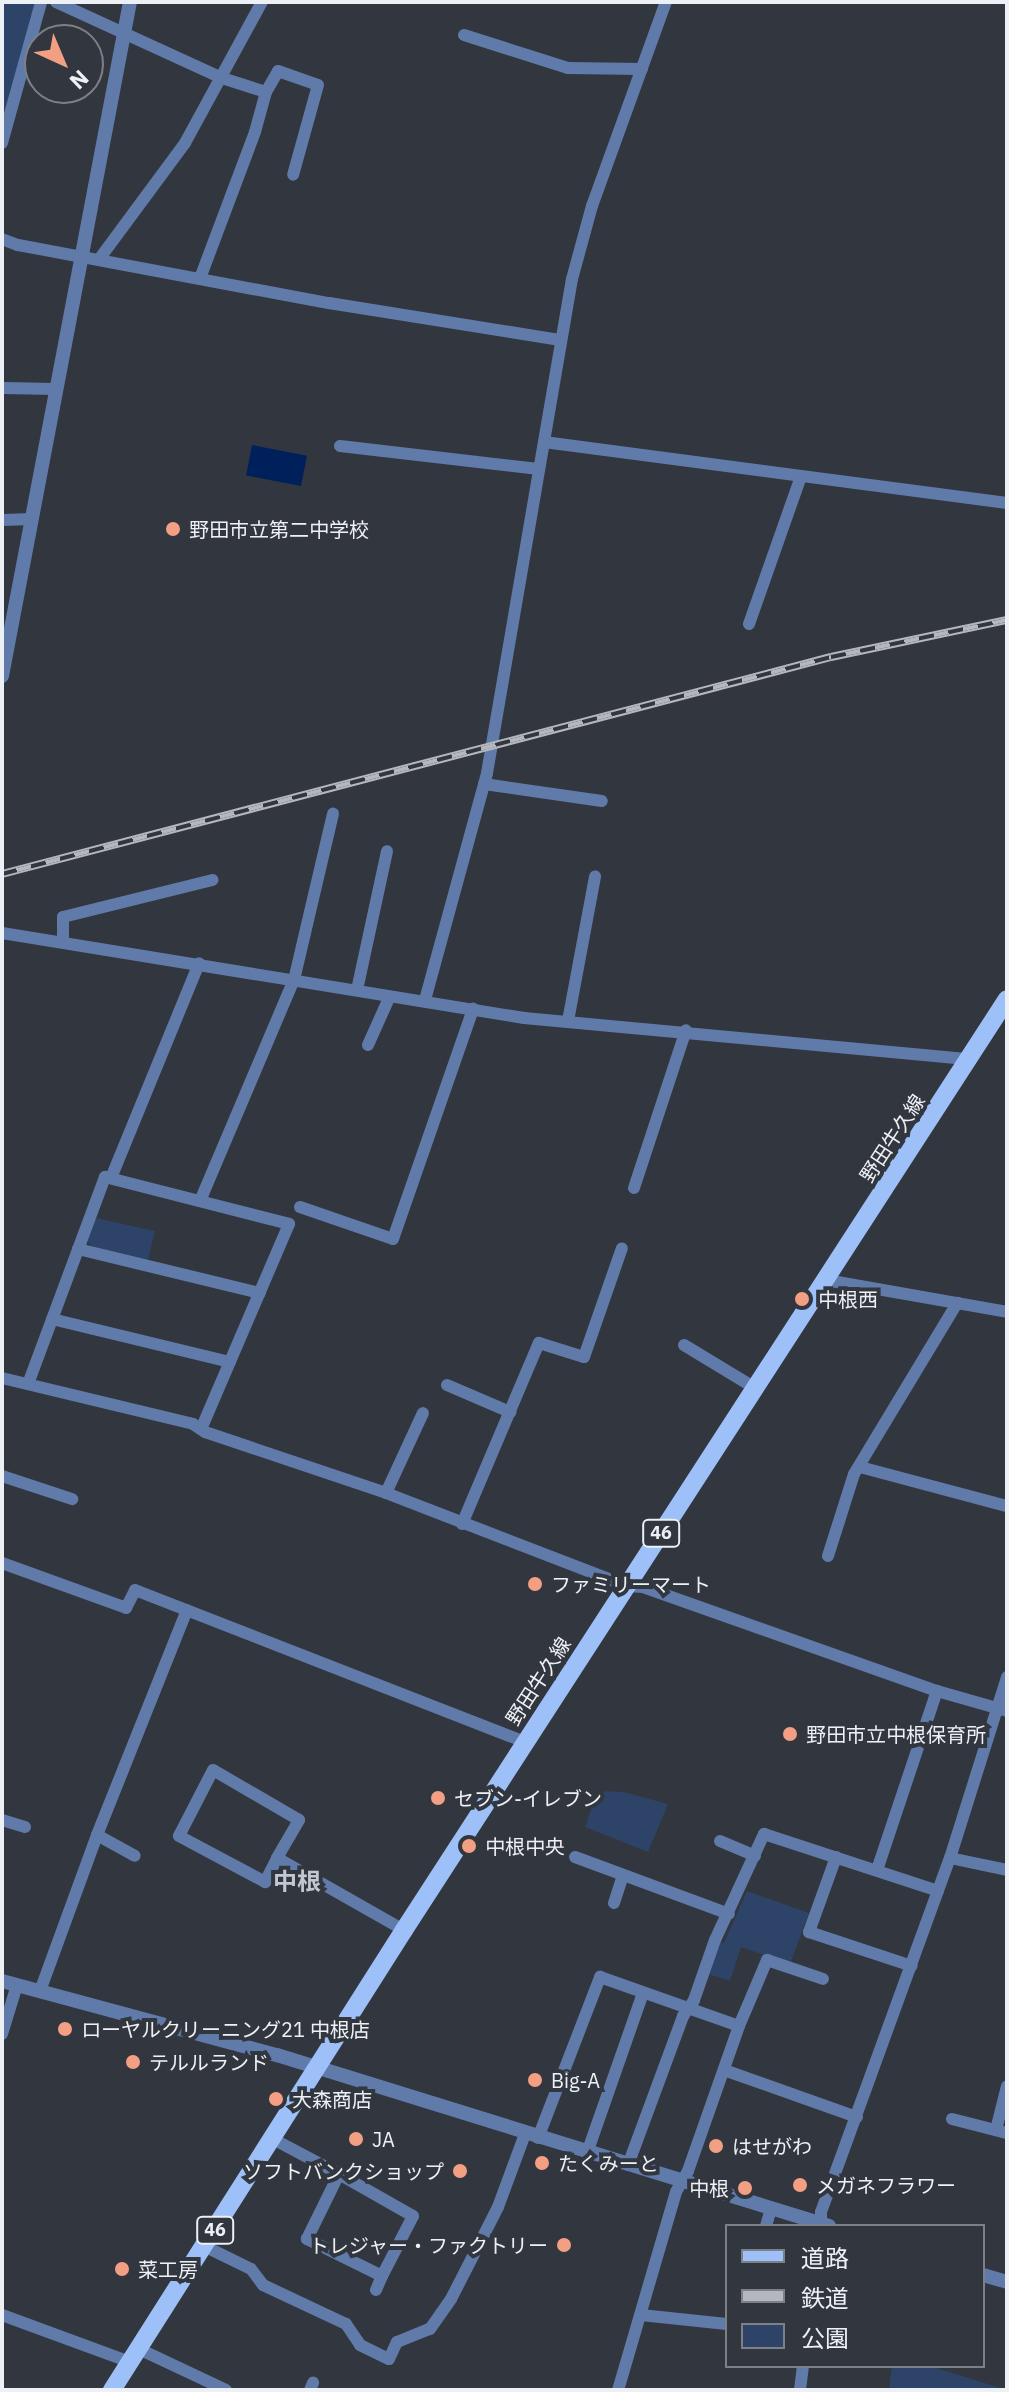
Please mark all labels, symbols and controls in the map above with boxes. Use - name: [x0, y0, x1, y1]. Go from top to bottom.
- north arrow: [24, 24, 104, 104]
- text: N: [64, 64, 95, 96]
- place label: 野田市立第二中学校: [189, 517, 369, 541]
- marker: 野田市立第二中学校: [164, 520, 182, 538]
- street label: 野田牛久線: [855, 1090, 929, 1186]
- place label: 中根西: [818, 1287, 878, 1311]
- marker: 中根西: [793, 1290, 811, 1308]
- road number: 46: [641, 1519, 681, 1547]
- place label: ファミリーマート: [551, 1572, 711, 1596]
- marker: ファミリーマート: [526, 1575, 544, 1593]
- street label: 野田牛久線: [501, 1633, 575, 1729]
- place label: 野田市立中根保育所: [806, 1722, 986, 1746]
- marker: 野田市立中根保育所: [781, 1725, 799, 1743]
- place label: セブン-イレブン: [454, 1786, 602, 1810]
- marker: セブン-イレブン: [429, 1789, 447, 1807]
- place label: 中根中央: [485, 1834, 565, 1858]
- marker: 中根中央: [460, 1837, 478, 1855]
- district label: 中根: [273, 1868, 321, 1896]
- place label: ローヤルクリーニング21 中根店: [81, 2017, 370, 2041]
- marker: ローヤルクリーニング21 中根店: [56, 2020, 74, 2038]
- place label: テルルランド: [149, 2050, 269, 2074]
- marker: テルルランド: [124, 2053, 142, 2071]
- place label: Big-A: [551, 2068, 600, 2092]
- marker: Big-A: [526, 2071, 544, 2089]
- place label: 大森商店: [292, 2087, 372, 2111]
- marker: 大森商店: [267, 2090, 285, 2108]
- place label: JA: [372, 2127, 395, 2151]
- marker: JA: [347, 2130, 365, 2148]
- place label: はせがわ: [732, 2134, 812, 2158]
- marker: はせがわ: [707, 2137, 725, 2155]
- place label: たくみーと: [558, 2151, 658, 2175]
- marker: たくみーと: [533, 2154, 551, 2172]
- place label: ソフトバンクショップ: [244, 2159, 444, 2183]
- marker: ソフトバンクショップ: [451, 2162, 469, 2180]
- place label: メガネフラワー: [816, 2173, 956, 2197]
- place label: 中根: [689, 2176, 729, 2200]
- marker: メガネフラワー: [791, 2176, 809, 2194]
- marker: 中根: [736, 2179, 754, 2197]
- road number: 46: [195, 2216, 235, 2244]
- legend: [725, 2224, 985, 2368]
- place label: トレジャー・ファクトリー: [308, 2233, 548, 2257]
- marker: トレジャー・ファクトリー: [555, 2236, 573, 2254]
- text: 道路: [801, 2242, 849, 2274]
- place label: 菜工房: [138, 2257, 198, 2281]
- marker: 菜工房: [113, 2260, 131, 2278]
- text: 鉄道: [801, 2282, 849, 2314]
- text: 公園: [801, 2322, 849, 2354]

